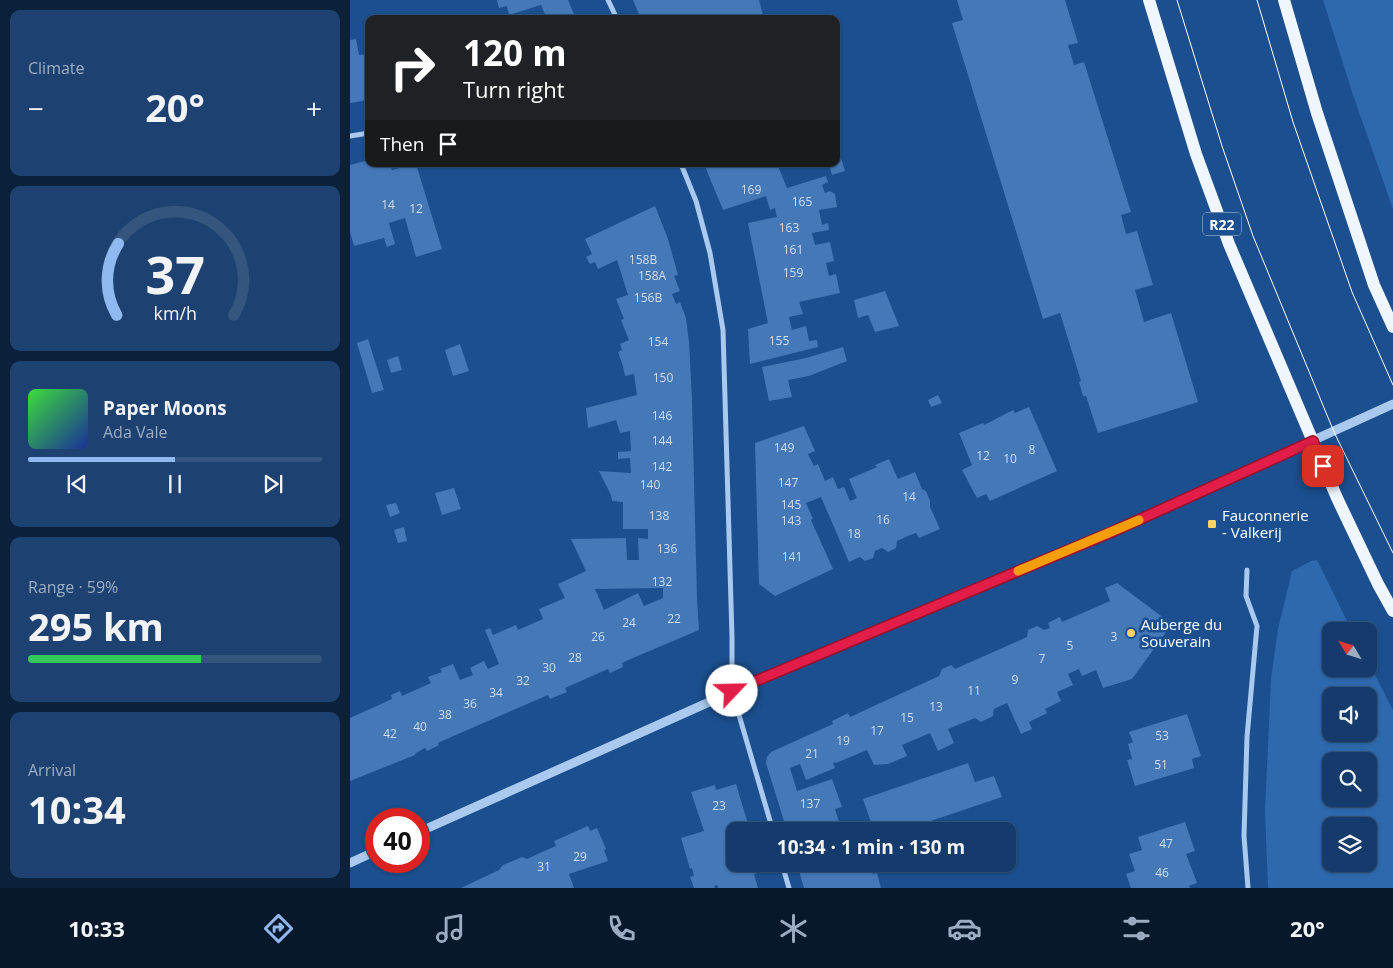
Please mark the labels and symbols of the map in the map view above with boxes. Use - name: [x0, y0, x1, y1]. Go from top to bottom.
- house number: 169: [741, 181, 761, 198]
- house number: 165: [792, 193, 812, 210]
- house number: 14: [381, 196, 395, 213]
- house number: 12: [409, 200, 423, 217]
- road number: R22: [1203, 212, 1241, 235]
- house number: 163: [779, 219, 799, 236]
- house number: 161: [783, 241, 803, 258]
- house number: 158B: [629, 251, 657, 268]
- house number: 159: [783, 264, 803, 281]
- house number: 158A: [638, 267, 666, 284]
- house number: 156B: [634, 289, 662, 306]
- house number: 155: [769, 332, 789, 349]
- house number: 154: [648, 333, 668, 350]
- house number: 150: [653, 369, 673, 386]
- house number: 146: [652, 407, 672, 424]
- house number: 144: [652, 432, 672, 449]
- house number: 149: [774, 439, 794, 456]
- house number: 8: [1029, 441, 1036, 458]
- pin: [1302, 445, 1344, 487]
- house number: 12: [976, 447, 990, 464]
- house number: 10: [1003, 450, 1017, 467]
- house number: 142: [652, 458, 672, 475]
- house number: 147: [778, 474, 798, 491]
- house number: 140: [640, 476, 660, 493]
- house number: 14: [902, 488, 916, 505]
- house number: 145: [781, 496, 801, 513]
- place label: Fauconnerie - Valkerij: [1222, 505, 1309, 542]
- house number: 138: [649, 507, 669, 524]
- house number: 16: [876, 511, 890, 528]
- house number: 143: [781, 512, 801, 529]
- marker: Fauconnerie - Valkerij: [1206, 518, 1218, 530]
- house number: 18: [847, 525, 861, 542]
- house number: 136: [657, 540, 677, 557]
- house number: 141: [782, 548, 802, 565]
- house number: 132: [652, 573, 672, 590]
- house number: 22: [667, 610, 681, 627]
- house number: 24: [622, 614, 636, 631]
- place label: Auberge du Souverain: [1141, 614, 1222, 651]
- north arrow: [1322, 622, 1378, 678]
- marker: Auberge du Souverain: [1125, 627, 1137, 639]
- house number: 26: [591, 628, 605, 645]
- house number: 3: [1111, 628, 1118, 645]
- house number: 5: [1067, 637, 1074, 654]
- house number: 28: [568, 649, 582, 666]
- house number: 7: [1039, 650, 1046, 667]
- house number: 30: [542, 659, 556, 676]
- position arrow: [705, 664, 757, 716]
- house number: 9: [1012, 671, 1019, 688]
- house number: 32: [516, 672, 530, 689]
- house number: 11: [967, 682, 981, 699]
- house number: 34: [489, 684, 503, 701]
- house number: 36: [463, 695, 477, 712]
- house number: 13: [929, 698, 943, 715]
- house number: 38: [438, 706, 452, 723]
- house number: 15: [900, 709, 914, 726]
- house number: 40: [413, 718, 427, 735]
- house number: 17: [870, 722, 884, 739]
- house number: 42: [383, 725, 397, 742]
- house number: 53: [1155, 727, 1169, 744]
- house number: 19: [836, 732, 850, 749]
- house number: 21: [805, 745, 819, 762]
- house number: 51: [1154, 756, 1168, 773]
- house number: 137: [800, 795, 820, 812]
- house number: 23: [712, 797, 726, 814]
- speed limit sign: 40: [365, 808, 430, 873]
- house number: 47: [1159, 835, 1173, 852]
- house number: 29: [573, 848, 587, 865]
- house number: 31: [537, 858, 551, 875]
- house number: 46: [1155, 864, 1169, 881]

